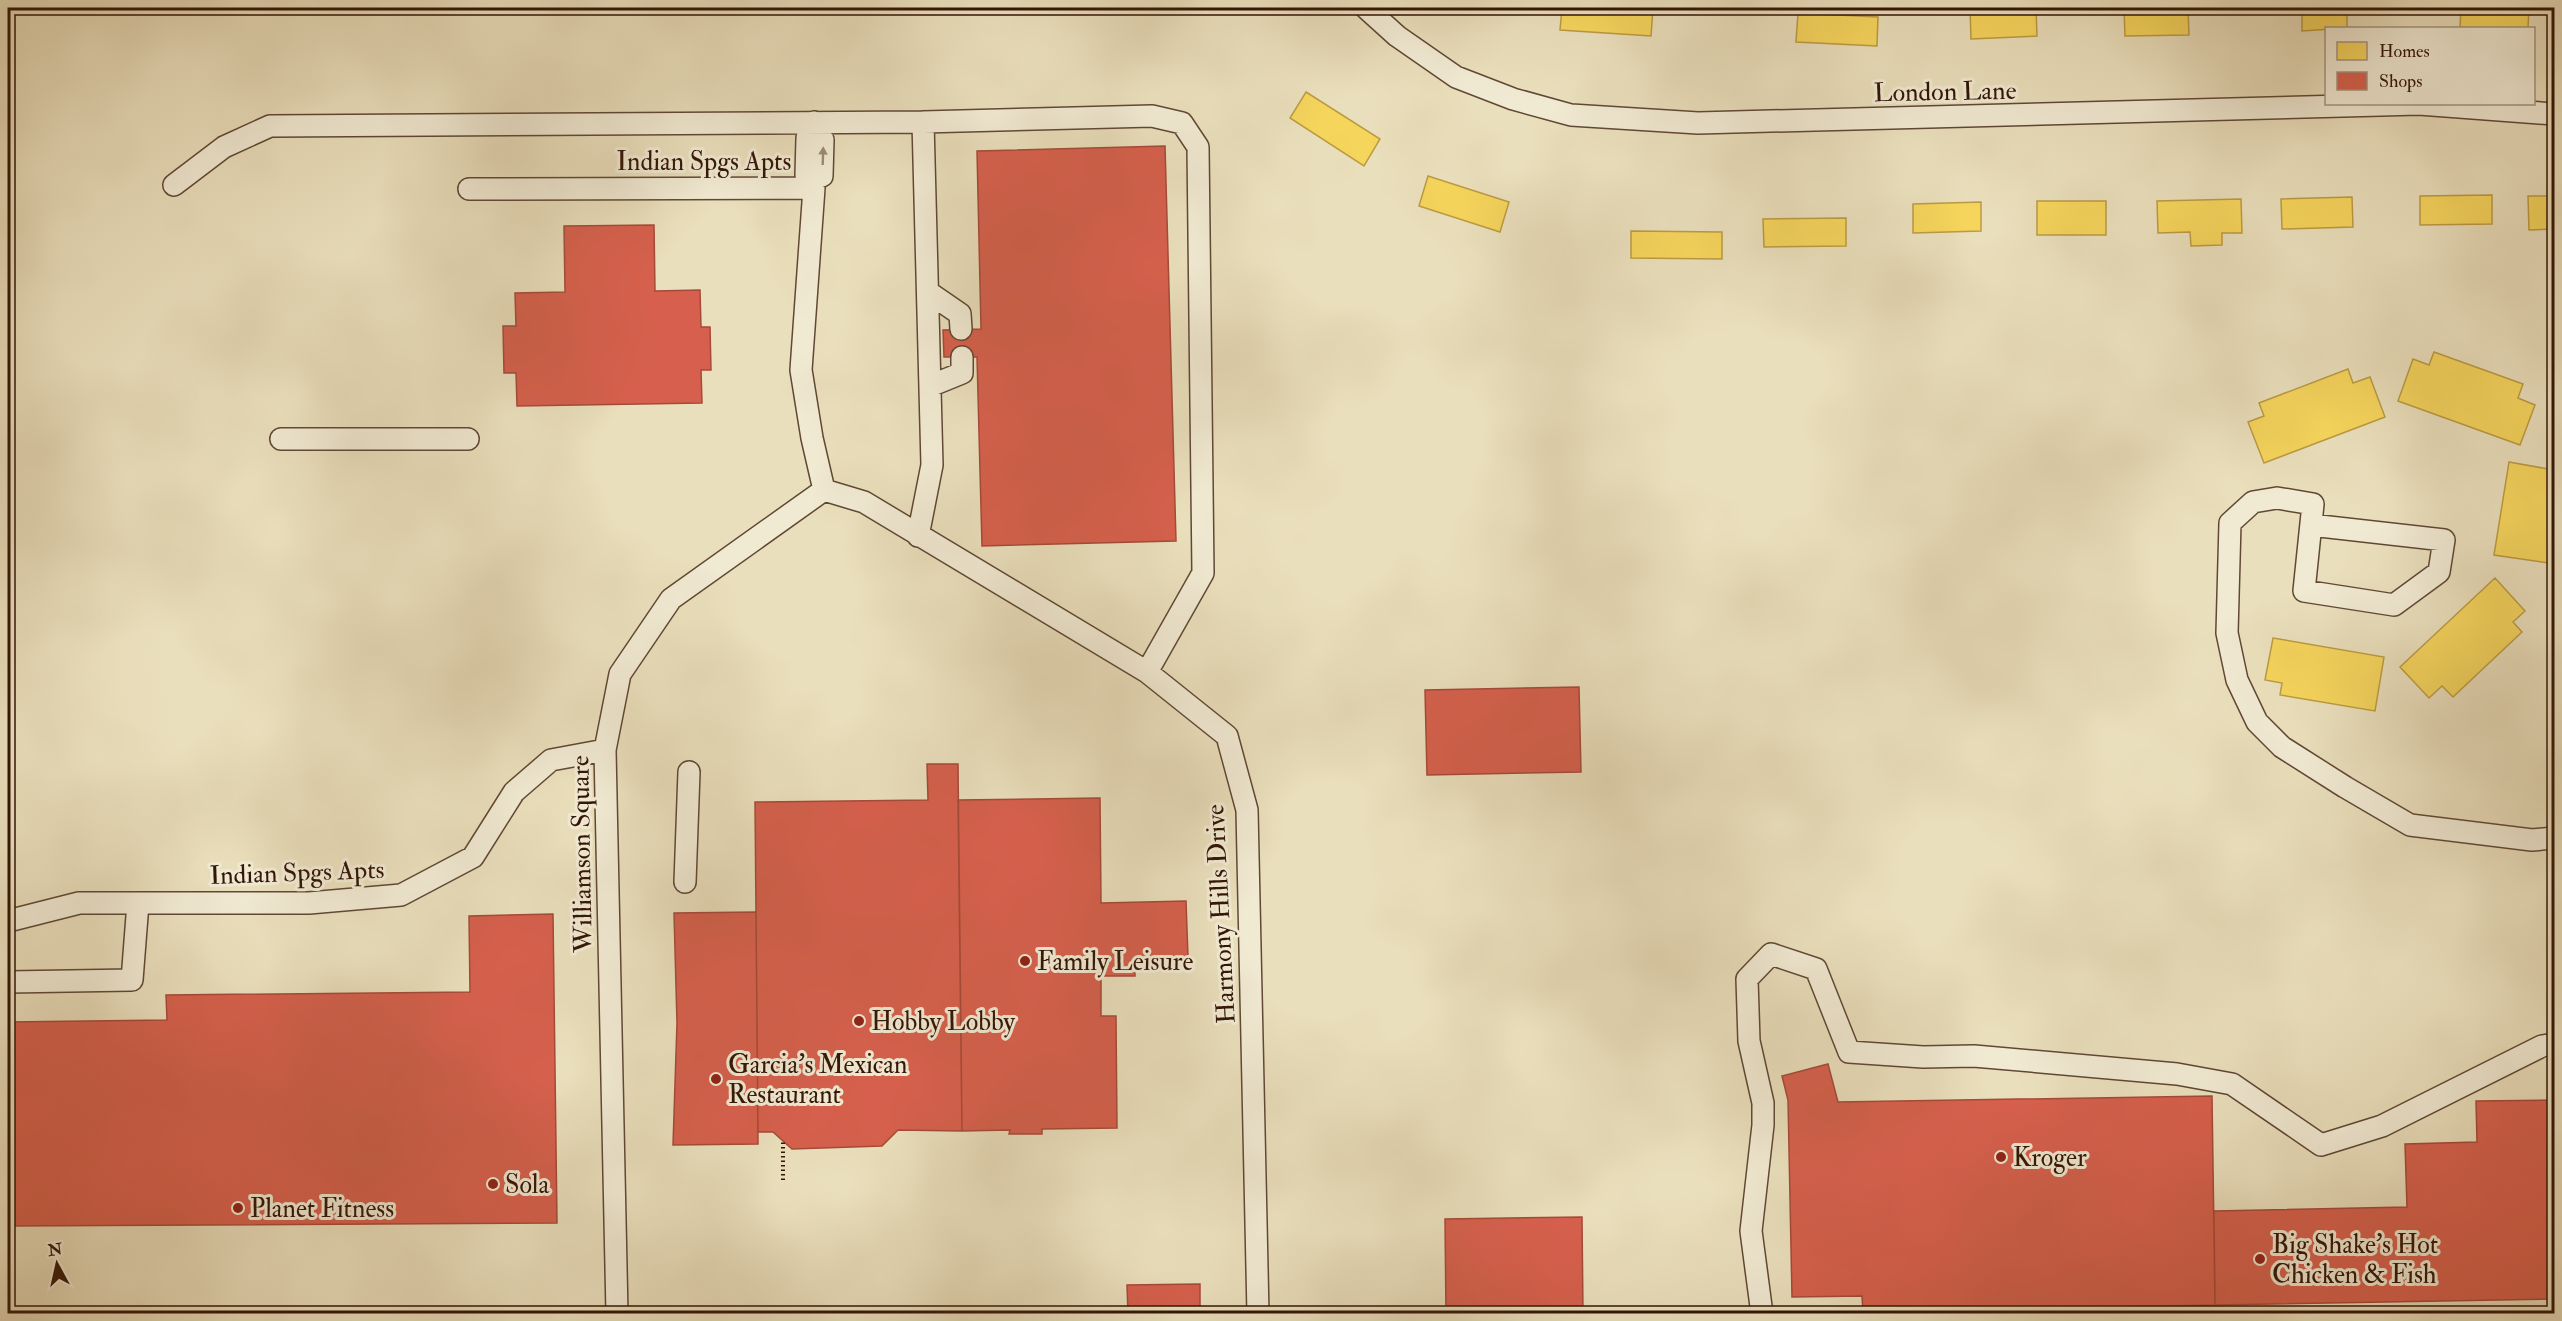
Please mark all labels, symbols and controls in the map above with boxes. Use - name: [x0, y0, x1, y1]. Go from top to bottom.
- legend: [2325, 27, 2535, 105]
- text: Homes: [2379, 40, 2430, 63]
- text: Shops: [2379, 70, 2422, 93]
- street label: London Lane: [1873, 75, 2017, 109]
- street label: Indian Spgs Apts: [617, 146, 792, 179]
- one-way arrow: [818, 147, 827, 166]
- street label: Williamson Square: [564, 755, 600, 954]
- street label: Harmony Hills Drive: [1199, 803, 1243, 1025]
- street label: Indian Spgs Apts: [209, 854, 385, 893]
- place label: Family Leisure: [1037, 946, 1193, 978]
- marker: Family Leisure: [1018, 954, 1032, 968]
- place label: Hobby Lobby: [871, 1006, 1016, 1038]
- marker: Hobby Lobby: [852, 1014, 866, 1028]
- place label: Garcia's Mexican Restaurant: [728, 1049, 907, 1111]
- marker: Garcia's Mexican Restaurant: [709, 1072, 723, 1086]
- place label: Kroger: [2013, 1142, 2087, 1174]
- marker: Kroger: [1994, 1150, 2008, 1164]
- place label: Sola: [505, 1169, 550, 1201]
- marker: Sola: [486, 1177, 500, 1191]
- place label: Planet Fitness: [250, 1193, 394, 1225]
- marker: Planet Fitness: [231, 1201, 245, 1215]
- place label: Big Shake's Hot Chicken & Fish: [2272, 1229, 2438, 1291]
- north arrow: [27, 1234, 87, 1294]
- text: N: [46, 1239, 64, 1261]
- marker: Big Shake's Hot Chicken & Fish: [2253, 1252, 2267, 1266]

